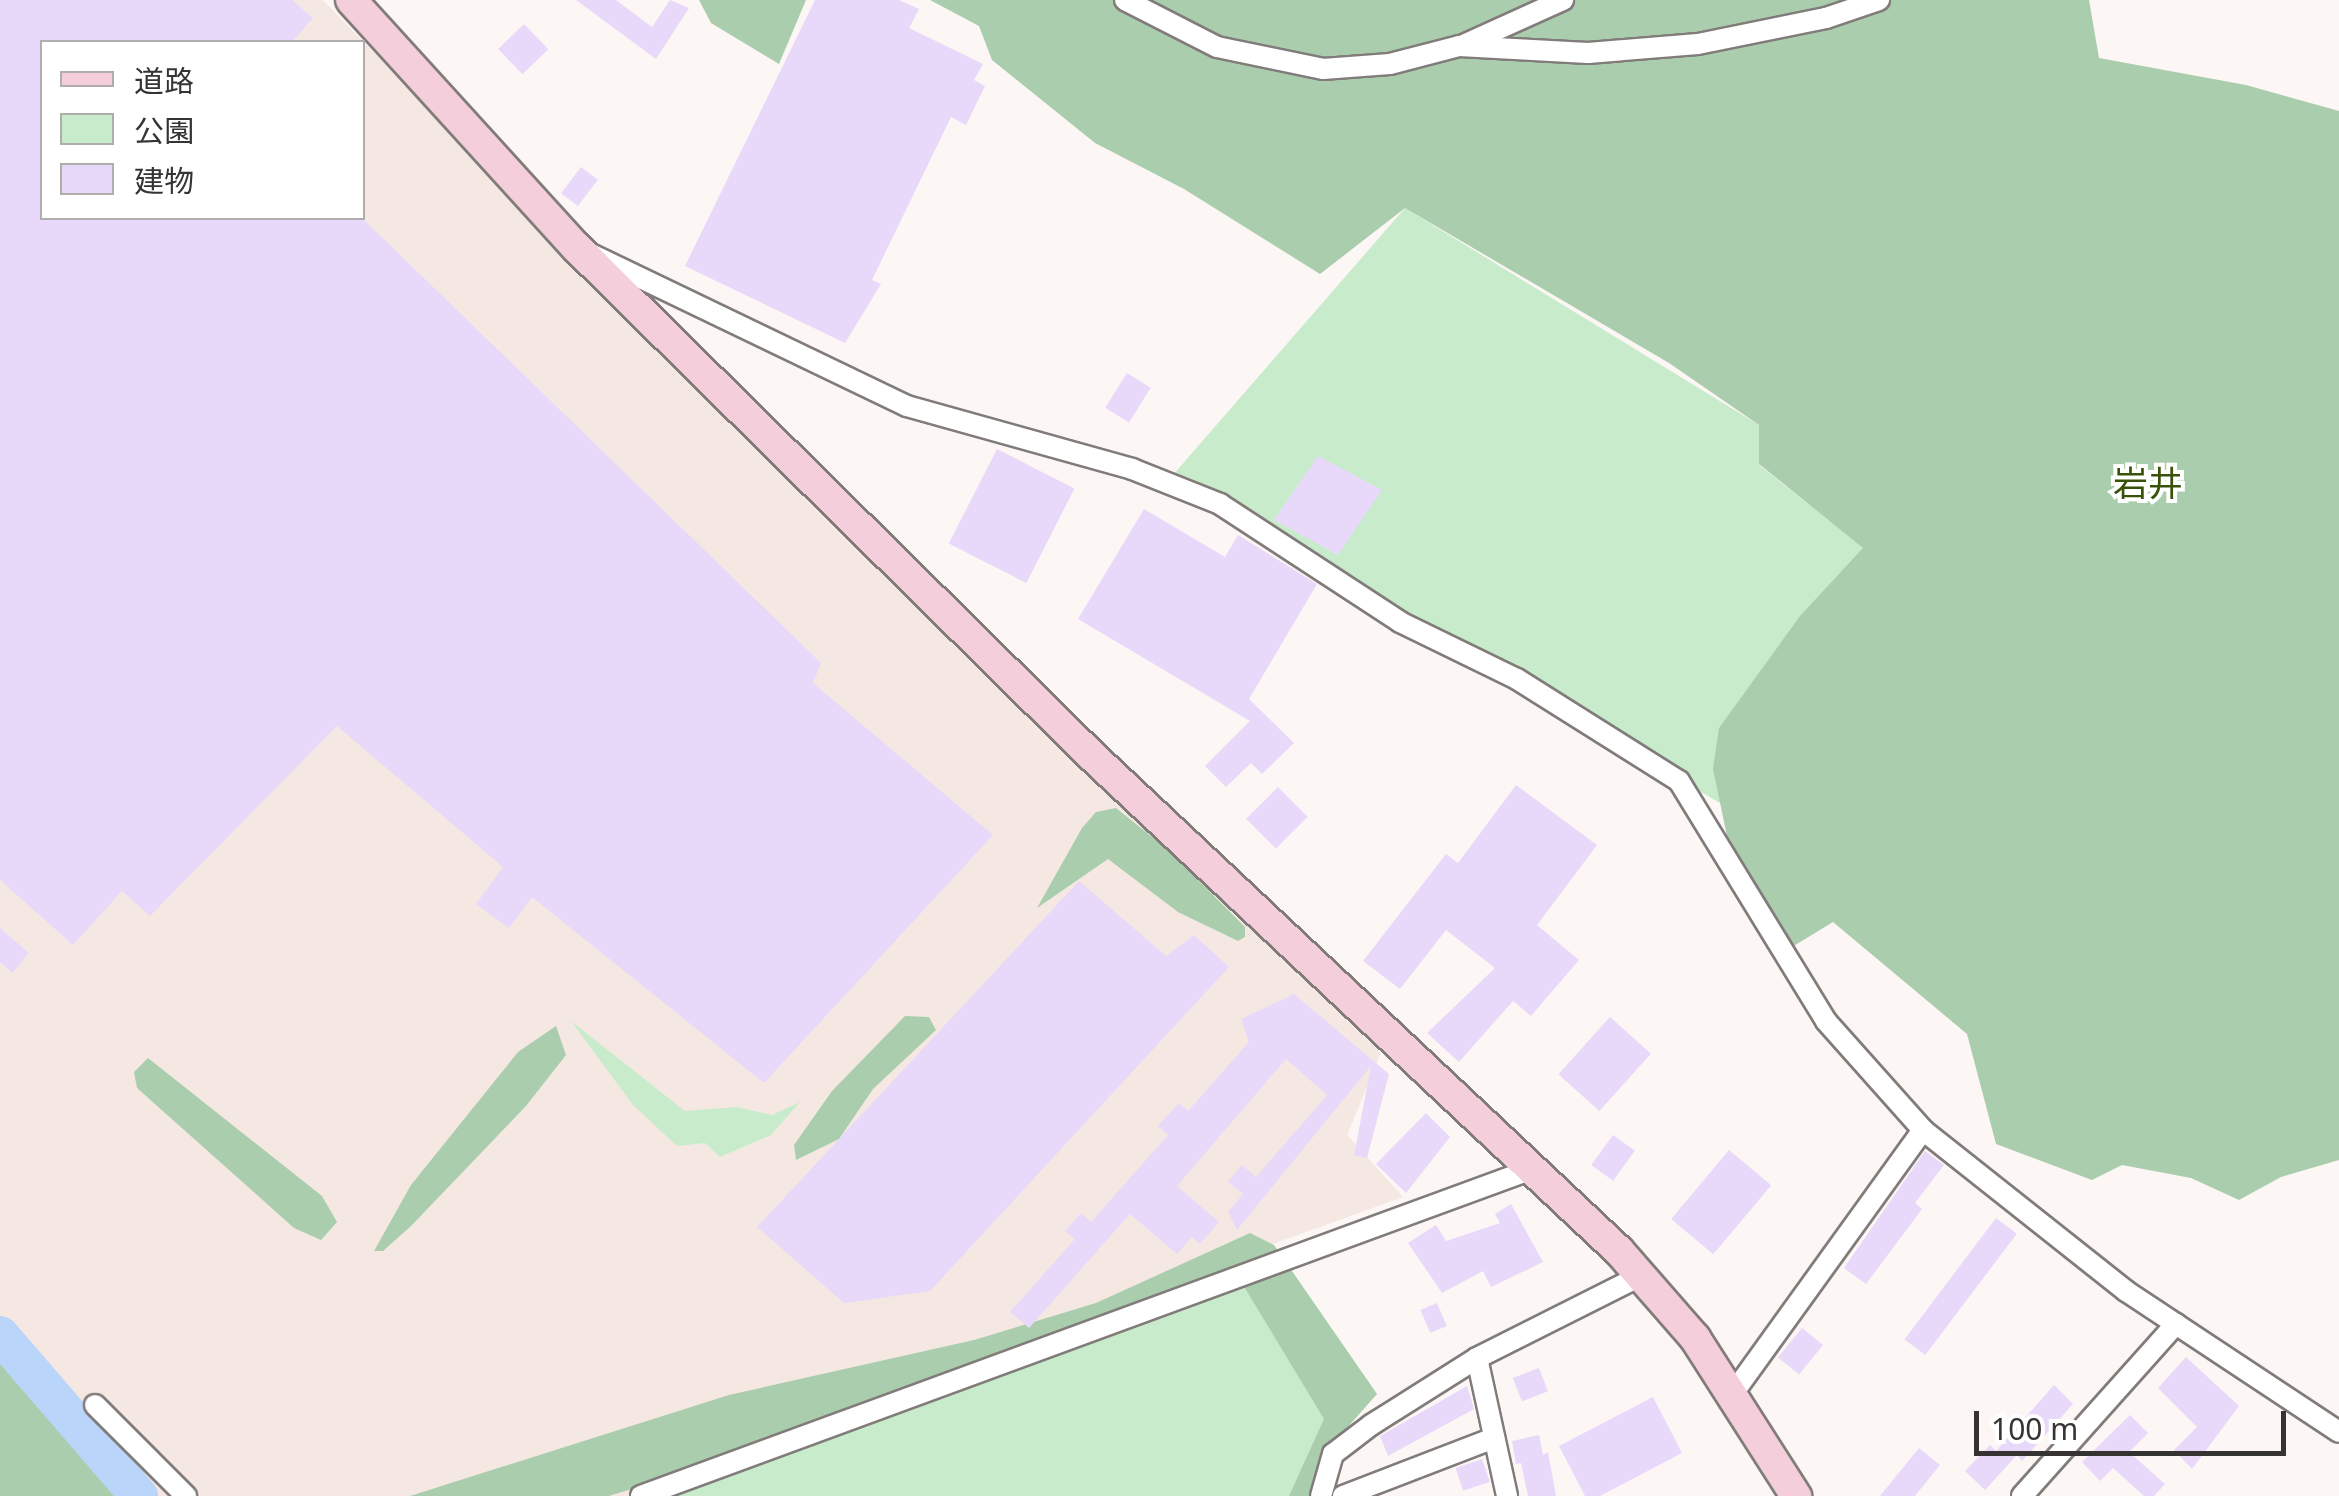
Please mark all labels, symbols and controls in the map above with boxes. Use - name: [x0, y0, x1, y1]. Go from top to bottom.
- legend: [40, 40, 365, 220]
- text: 道路: [134, 60, 194, 101]
- text: 公園: [134, 110, 194, 151]
- text: 建物: [134, 160, 194, 201]
- district label: 岩井: [2113, 462, 2183, 504]
- scale bar: [1979, 1391, 2292, 1453]
- text: 100 m: [1991, 1408, 2078, 1449]

